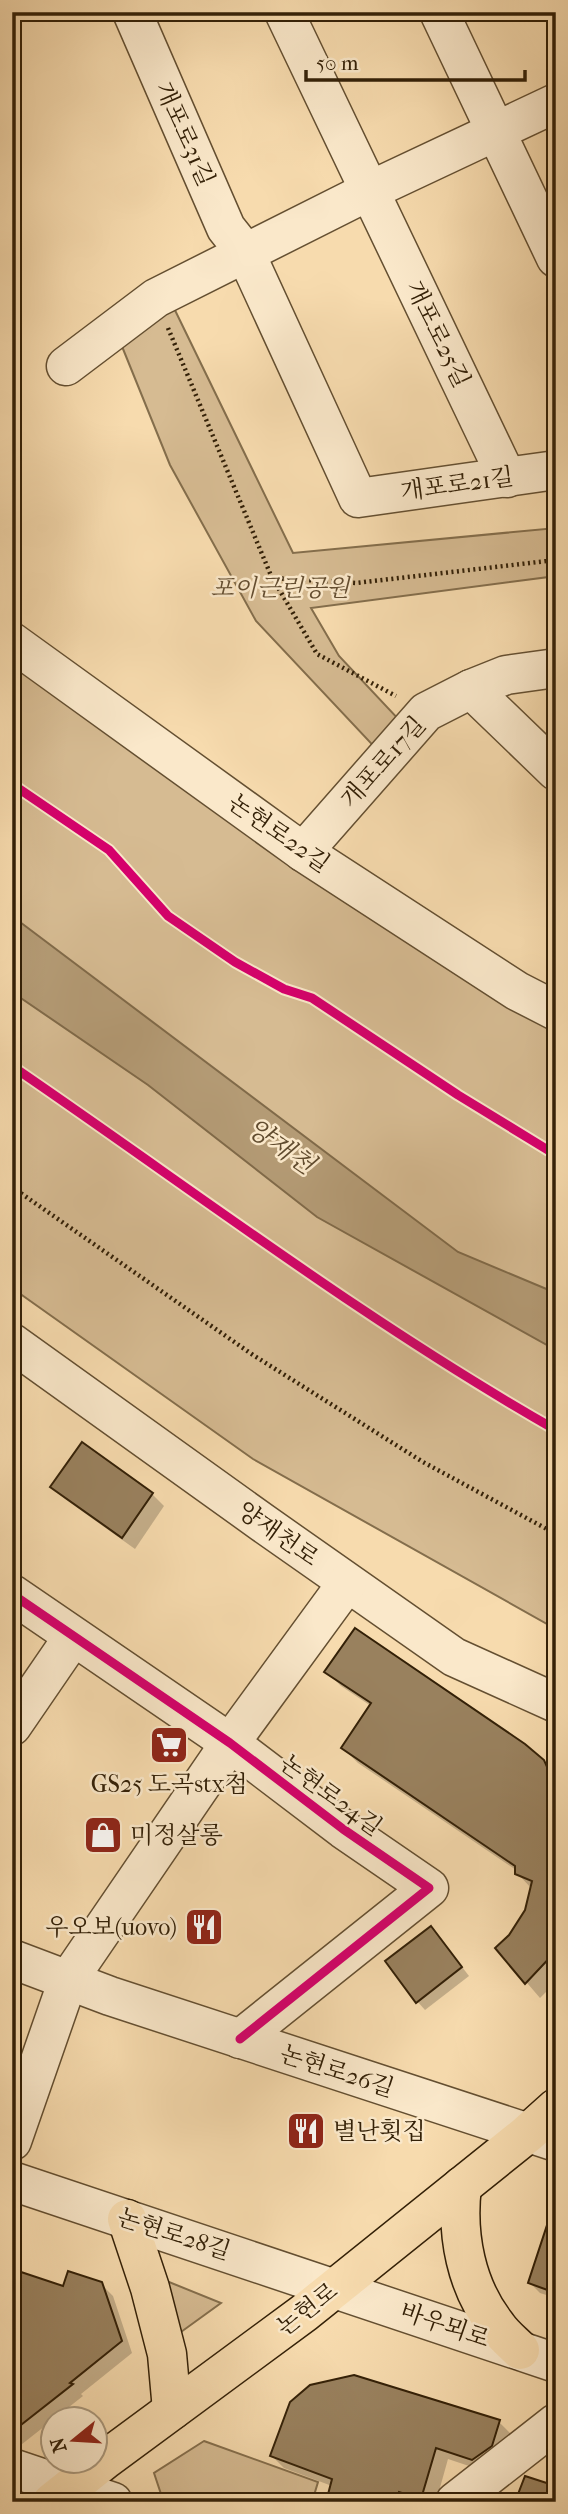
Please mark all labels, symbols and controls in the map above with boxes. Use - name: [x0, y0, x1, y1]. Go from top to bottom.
- scale bar: [306, 38, 524, 82]
- text: 50 m: [316, 51, 359, 75]
- street label: 개포로31길: [150, 78, 220, 190]
- street label: 개포로25길: [400, 276, 476, 392]
- street label: 개포로21길: [399, 462, 515, 506]
- park label: 포이근린공원: [210, 574, 351, 602]
- street label: 개포로17길: [335, 711, 431, 813]
- street label: 논현로22길: [223, 788, 335, 878]
- water label: 양재천: [241, 1112, 322, 1182]
- street label: 양재천로: [232, 1496, 324, 1572]
- supermarket icon: GS25 도곡stx점: [148, 1724, 190, 1766]
- street label: 논현로24길: [275, 1749, 387, 1841]
- place label: GS25 도곡stx점: [91, 1770, 247, 1798]
- shop icon: 미정살롱: [82, 1814, 124, 1856]
- place label: 미정살롱: [130, 1821, 223, 1849]
- restaurant icon: 우오보(uovo): [183, 1906, 225, 1948]
- place label: 우오보(uovo): [45, 1913, 177, 1941]
- street label: 논현로26길: [277, 2039, 397, 2103]
- restaurant icon: 별난횟집: [285, 2110, 327, 2152]
- place label: 별난횟집: [333, 2117, 426, 2145]
- street label: 논현로28길: [114, 2203, 234, 2265]
- street label: 논현로: [271, 2277, 343, 2341]
- street label: 바우뫼로: [397, 2297, 493, 2353]
- north arrow: [38, 2406, 108, 2476]
- text: N: [46, 2434, 71, 2455]

